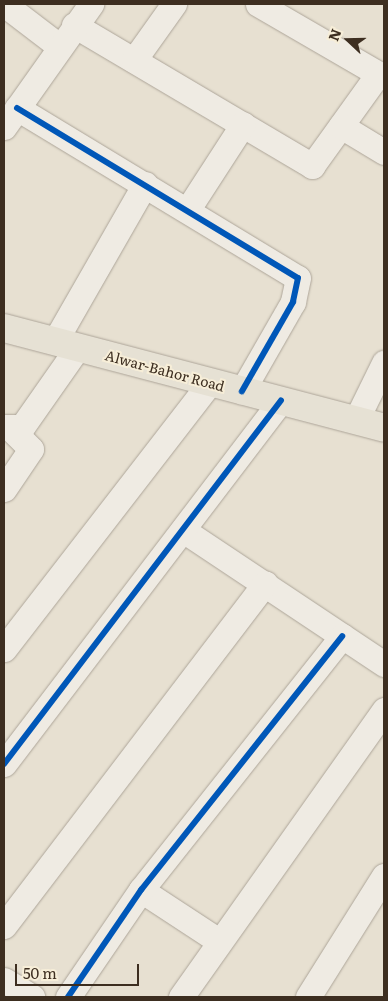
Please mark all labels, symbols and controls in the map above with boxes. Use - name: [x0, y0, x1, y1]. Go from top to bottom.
- north arrow: [323, 15, 373, 65]
- text: N: [323, 26, 345, 44]
- street label: Alwar-Bahor Road: [103, 346, 227, 394]
- scale bar: [18, 954, 141, 986]
- text: 50 m: [23, 961, 57, 984]

